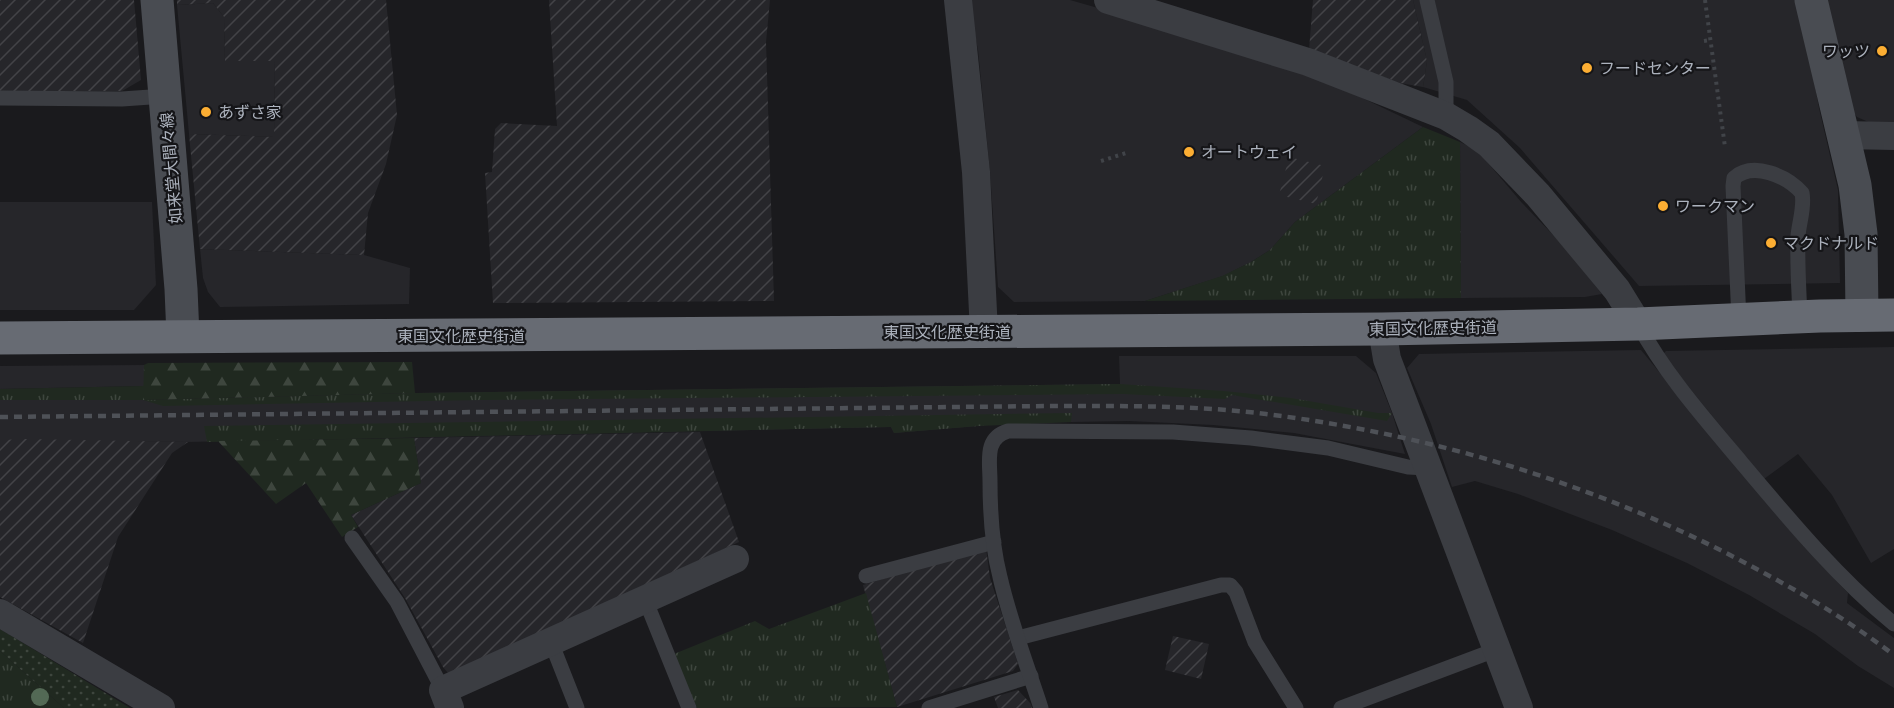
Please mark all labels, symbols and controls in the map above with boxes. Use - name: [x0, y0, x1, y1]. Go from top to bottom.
- place label: ワッツ: [1822, 41, 1870, 61]
- marker: ワッツ: [1875, 44, 1889, 58]
- place label: フードセンター: [1599, 58, 1711, 78]
- marker: フードセンター: [1580, 61, 1594, 75]
- place label: あずさ家: [218, 102, 282, 122]
- marker: あずさ家: [199, 105, 213, 119]
- street label: 如来堂大間々線: [156, 111, 186, 225]
- place label: オートウェイ: [1201, 142, 1297, 162]
- marker: オートウェイ: [1182, 145, 1196, 159]
- place label: ワークマン: [1675, 196, 1755, 216]
- marker: ワークマン: [1656, 199, 1670, 213]
- place label: マクドナルド: [1783, 233, 1879, 253]
- marker: マクドナルド: [1764, 236, 1778, 250]
- street label: 東国文化歴史街道: [1369, 317, 1497, 339]
- street label: 東国文化歴史街道: [883, 322, 1011, 342]
- street label: 東国文化歴史街道: [397, 326, 525, 346]

